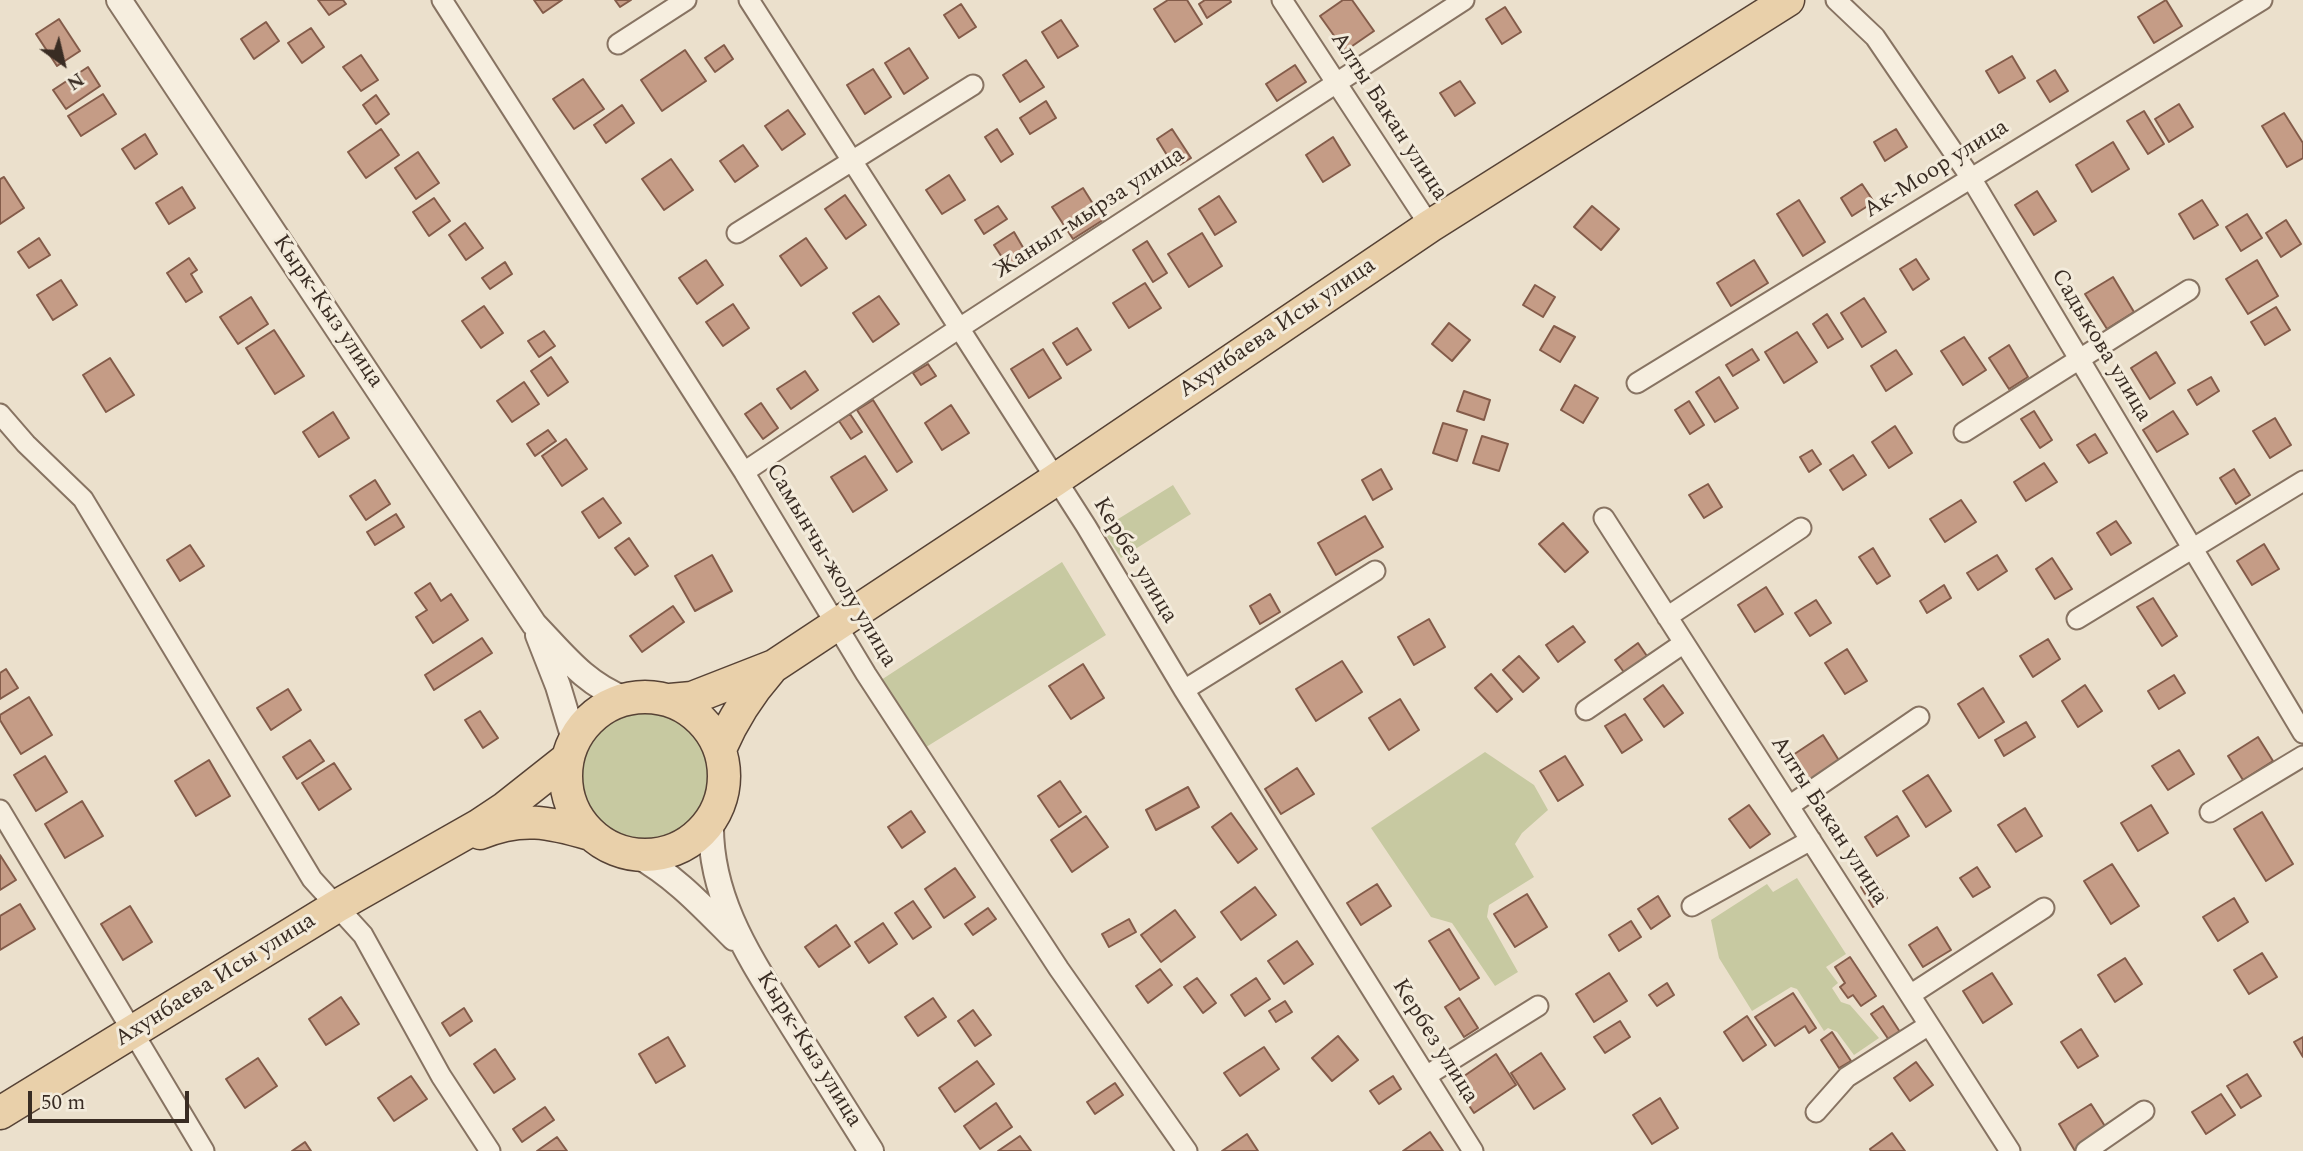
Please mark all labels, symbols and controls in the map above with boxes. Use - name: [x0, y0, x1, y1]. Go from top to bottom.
- north arrow: [28, 28, 98, 98]
- street label: Алты Бакан улица: [1323, 28, 1453, 206]
- text: N: [60, 64, 90, 97]
- street label: Ак-Моор улица: [1859, 114, 2015, 226]
- street label: Жаныл-мырза улица: [990, 142, 1190, 286]
- street label: Кырк-Кыз улица: [266, 230, 388, 394]
- street label: Ахунбаева Исы улица: [1174, 253, 1382, 405]
- street label: Садыкова улица: [2044, 265, 2156, 427]
- street label: Самынчы-жолу улица: [758, 459, 902, 673]
- street label: Кербез улица: [1086, 493, 1182, 629]
- street label: Алты Бакан улица: [1763, 732, 1893, 910]
- street label: Ахунбаева Исы улица: [111, 908, 321, 1054]
- street label: Кырк-Кыз улица: [749, 967, 867, 1133]
- street label: Кербез улица: [1385, 974, 1483, 1110]
- scale bar: [32, 1078, 192, 1122]
- text: 50 m: [41, 1087, 85, 1119]

